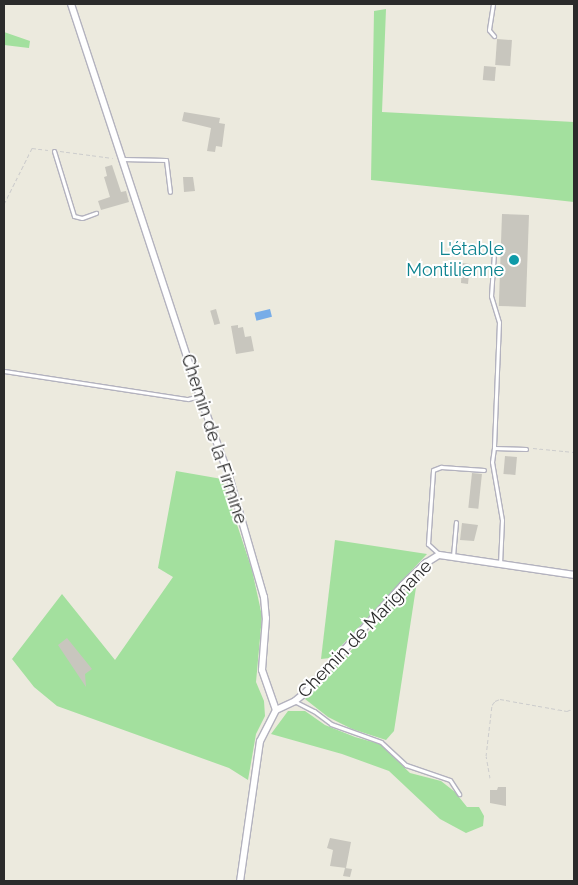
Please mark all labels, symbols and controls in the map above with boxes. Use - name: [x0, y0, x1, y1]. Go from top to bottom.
- place label: L'étable Montilienne: [406, 239, 504, 282]
- marker: L'étable Montilienne: [508, 254, 520, 266]
- street label: Chemin de la Firmine: [176, 352, 252, 526]
- street label: Chemin de Marignane: [293, 555, 437, 703]

